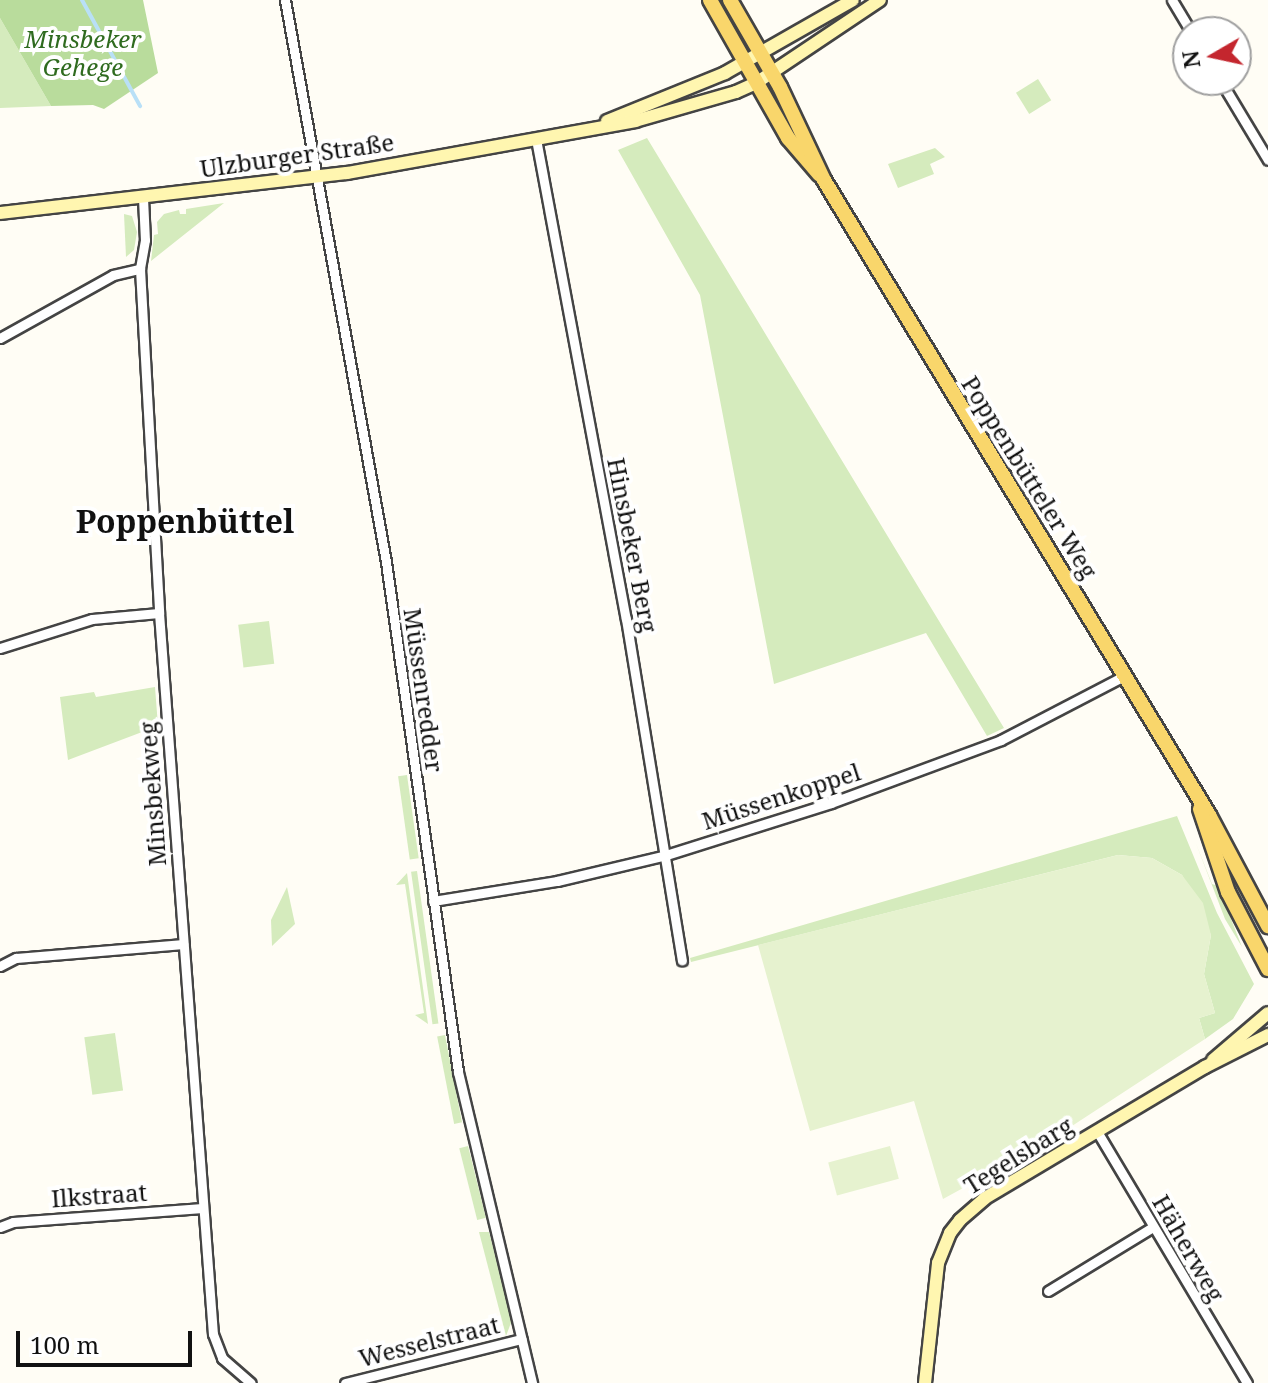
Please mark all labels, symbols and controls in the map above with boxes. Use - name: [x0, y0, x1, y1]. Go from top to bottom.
- north arrow: [1172, 16, 1252, 96]
- park label: Minsbeker Gehege: [25, 25, 141, 81]
- text: N: [1174, 49, 1206, 70]
- street label: Ulzburger Straße: [198, 127, 396, 183]
- street label: Poppenbütteler Weg: [956, 371, 1104, 583]
- street label: Hinsbeker Berg: [602, 455, 664, 635]
- district label: Poppenbüttel: [76, 502, 294, 540]
- street label: Müssenredder: [398, 606, 450, 774]
- street label: Minsbekweg: [133, 721, 171, 867]
- street label: Müssenkoppel: [698, 757, 864, 835]
- street label: Tegelsbarg: [958, 1110, 1078, 1200]
- street label: Ilkstraat: [50, 1177, 148, 1213]
- street label: Häherweg: [1147, 1190, 1231, 1306]
- street label: Wesselstraat: [356, 1310, 502, 1372]
- scale bar: [20, 1315, 196, 1365]
- text: 100 m: [30, 1328, 99, 1361]

